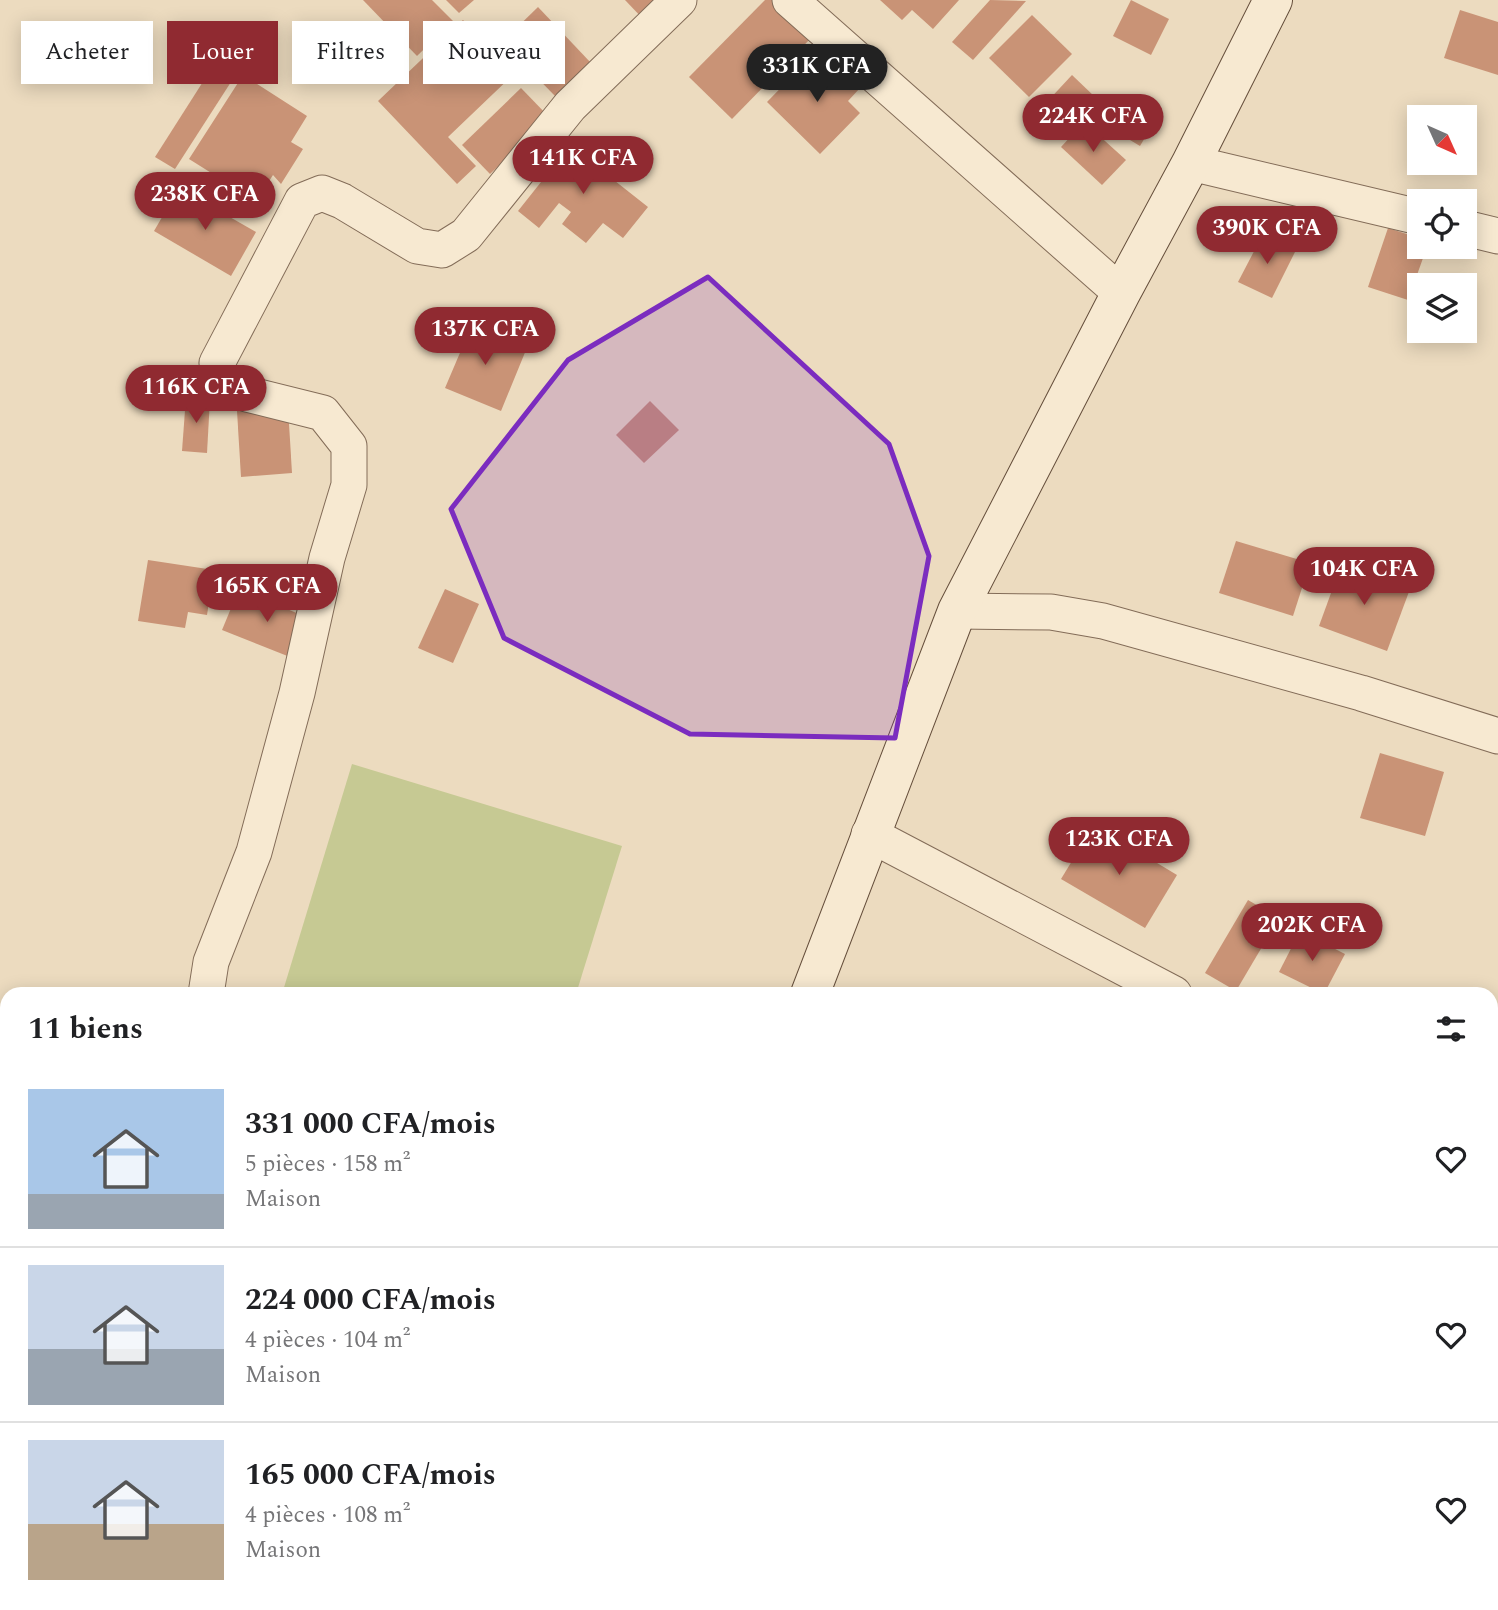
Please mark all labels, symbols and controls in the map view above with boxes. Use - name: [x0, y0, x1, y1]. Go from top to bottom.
- chip: Acheter: [21, 21, 153, 84]
- chip: Louer: [167, 21, 278, 84]
- chip: Filtres: [292, 21, 409, 84]
- chip: Nouveau: [423, 21, 565, 84]
- pin: 331K CFA: [745, 44, 889, 104]
- text: 331K CFA: [763, 49, 872, 84]
- pin: 224K CFA: [1021, 94, 1165, 154]
- text: 224K CFA: [1039, 99, 1148, 134]
- north arrow: [1407, 105, 1477, 175]
- map controls: [1407, 105, 1477, 343]
- pin: 141K CFA: [511, 136, 655, 196]
- text: 141K CFA: [529, 141, 638, 176]
- pin: 238K CFA: [133, 173, 277, 232]
- text: 238K CFA: [151, 177, 260, 212]
- button: locate: [1407, 189, 1477, 259]
- pin: 390K CFA: [1195, 206, 1339, 266]
- text: 390K CFA: [1213, 211, 1322, 246]
- button: layers: [1407, 273, 1477, 343]
- pin: 137K CFA: [413, 308, 557, 367]
- text: 137K CFA: [431, 312, 540, 347]
- pin: 116K CFA: [124, 366, 268, 425]
- text: 116K CFA: [142, 370, 251, 405]
- pin: 104K CFA: [1292, 548, 1436, 607]
- text: 104K CFA: [1310, 552, 1419, 587]
- pin: 165K CFA: [195, 564, 339, 624]
- text: 165K CFA: [213, 569, 322, 604]
- pin: 123K CFA: [1047, 818, 1191, 877]
- text: 123K CFA: [1065, 822, 1174, 857]
- pin: 202K CFA: [1240, 904, 1384, 963]
- text: 202K CFA: [1258, 908, 1367, 943]
- text: 11 biens: [28, 1006, 143, 1052]
- icon: filters: [1432, 1010, 1470, 1048]
- text: 331 000 CFA/mois: [245, 1101, 496, 1147]
- icon: home: [84, 1117, 168, 1201]
- icon: heart: [1432, 1140, 1470, 1178]
- text: 5 pièces · 158 m²: [245, 1147, 410, 1182]
- text: Maison: [245, 1182, 321, 1217]
- text: 224 000 CFA/mois: [245, 1277, 496, 1323]
- icon: home: [84, 1293, 168, 1377]
- icon: heart: [1432, 1316, 1470, 1354]
- text: 4 pièces · 104 m²: [245, 1323, 410, 1358]
- text: Maison: [245, 1358, 321, 1393]
- text: 165 000 CFA/mois: [245, 1452, 496, 1498]
- icon: home: [84, 1468, 168, 1552]
- icon: heart: [1432, 1491, 1470, 1529]
- text: 4 pièces · 108 m²: [245, 1498, 410, 1533]
- text: Maison: [245, 1533, 321, 1568]

